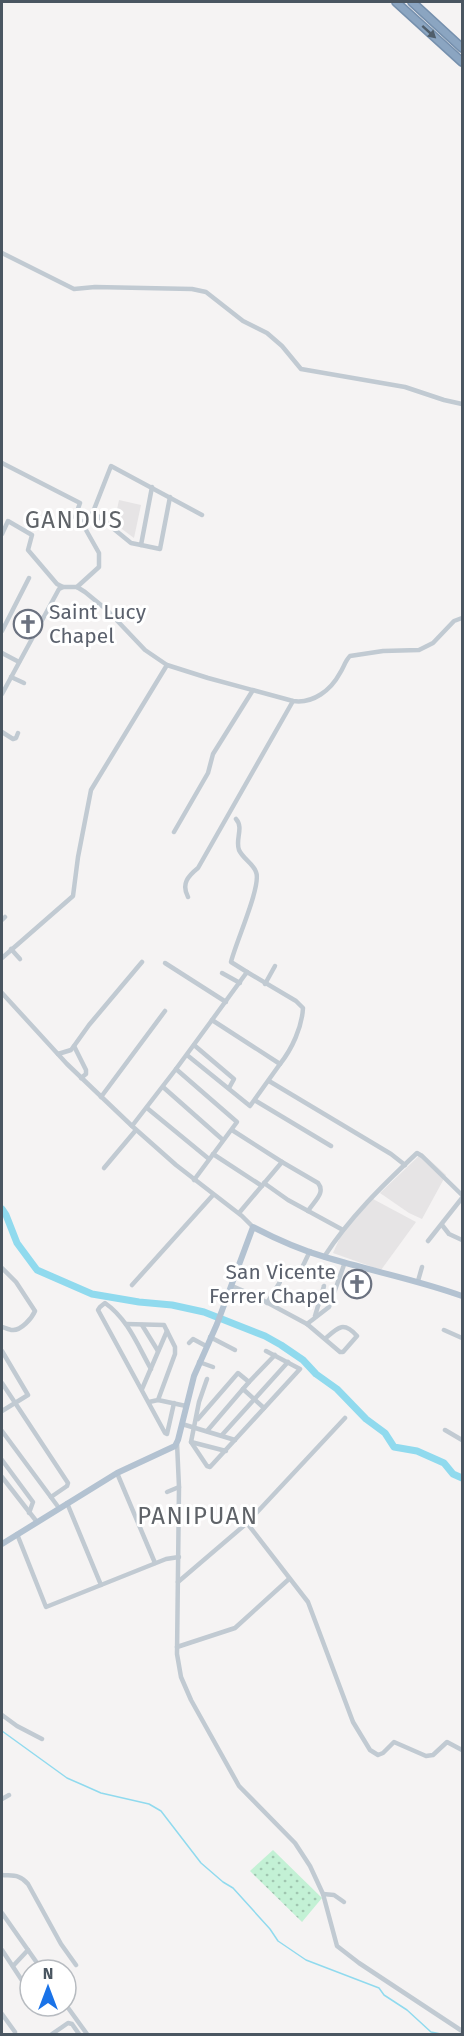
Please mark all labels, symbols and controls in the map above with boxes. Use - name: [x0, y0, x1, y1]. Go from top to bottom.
- one-way arrow: [422, 25, 437, 39]
- district label: GANDUS: [25, 506, 123, 534]
- place label: Saint Lucy Chapel: [49, 599, 147, 649]
- church icon: Saint Lucy Chapel: [12, 608, 44, 640]
- place label: San Vicente Ferrer Chapel: [209, 1259, 336, 1309]
- church icon: San Vicente Ferrer Chapel: [341, 1268, 373, 1300]
- district label: PANIPUAN: [137, 1502, 259, 1530]
- north arrow: [18, 1958, 78, 2018]
- text: N: [43, 1964, 53, 1983]

